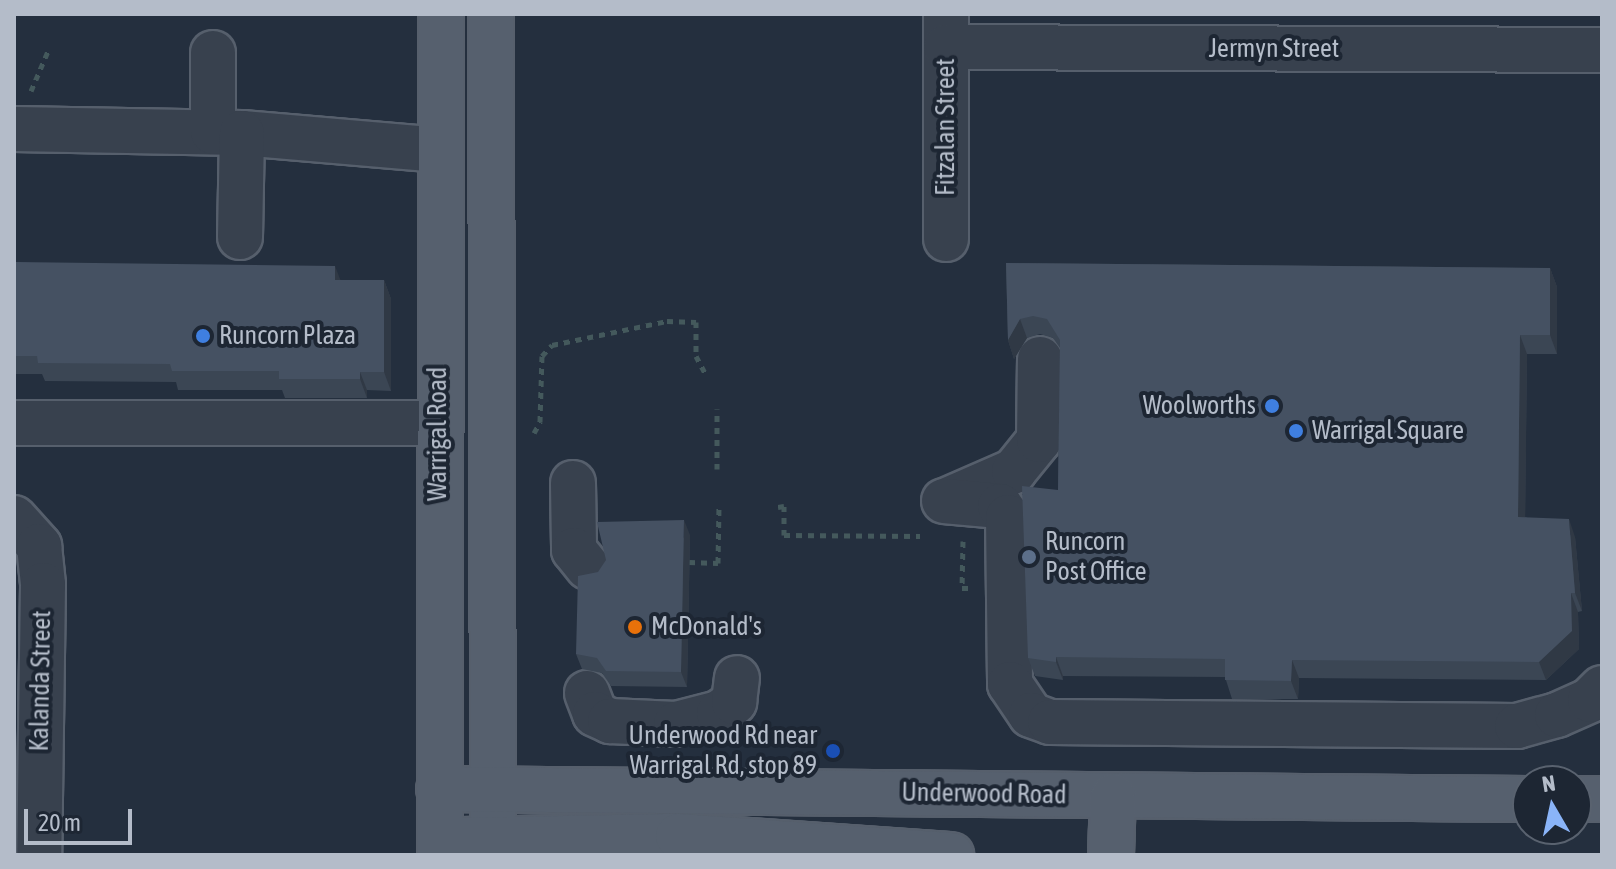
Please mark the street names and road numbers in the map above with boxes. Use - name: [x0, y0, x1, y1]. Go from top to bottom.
- street label: Jermyn Street: [1209, 33, 1339, 65]
- street label: Fitzalan Street: [930, 58, 962, 196]
- street label: Warrigal Road: [422, 367, 454, 501]
- street label: Kalanda Street: [24, 610, 58, 752]
- street label: Underwood Road: [901, 777, 1067, 811]

